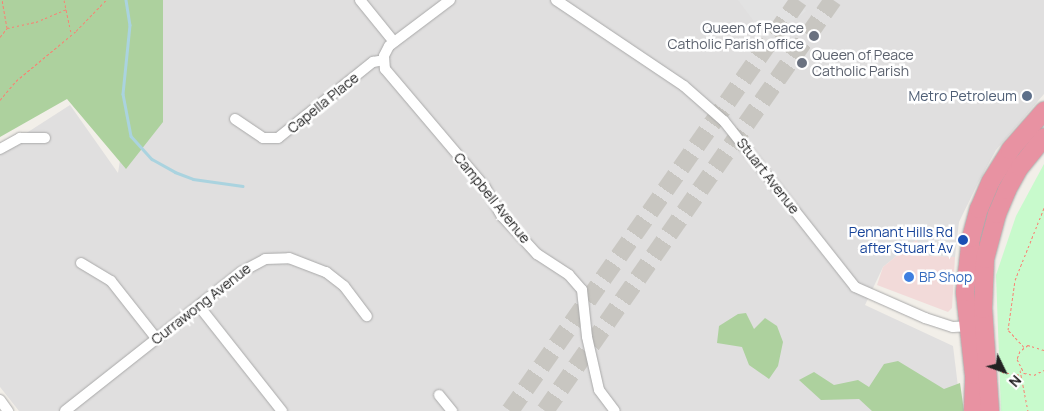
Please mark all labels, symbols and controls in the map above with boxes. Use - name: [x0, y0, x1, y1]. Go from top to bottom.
- place label: Queen of Peace Catholic Parish office: [667, 20, 804, 52]
- marker: Queen of Peace Catholic Parish office: [808, 30, 820, 42]
- place label: Queen of Peace Catholic Parish: [812, 47, 914, 80]
- marker: Queen of Peace Catholic Parish: [796, 57, 808, 69]
- street label: Capella Place: [284, 69, 362, 137]
- place label: Metro Petroleum: [908, 88, 1017, 104]
- marker: Metro Petroleum: [1021, 90, 1033, 102]
- street label: Stuart Avenue: [733, 135, 803, 217]
- street label: Campbell Avenue: [450, 149, 534, 247]
- place label: Pennant Hills Rd after Stuart Av: [849, 224, 953, 256]
- marker: Pennant Hills Rd after Stuart Av: [957, 234, 969, 246]
- street label: Currawong Avenue: [148, 260, 254, 348]
- place label: BP Shop: [919, 269, 972, 285]
- marker: BP Shop: [903, 271, 915, 283]
- north arrow: [979, 346, 1029, 396]
- text: N: [1005, 371, 1026, 391]

